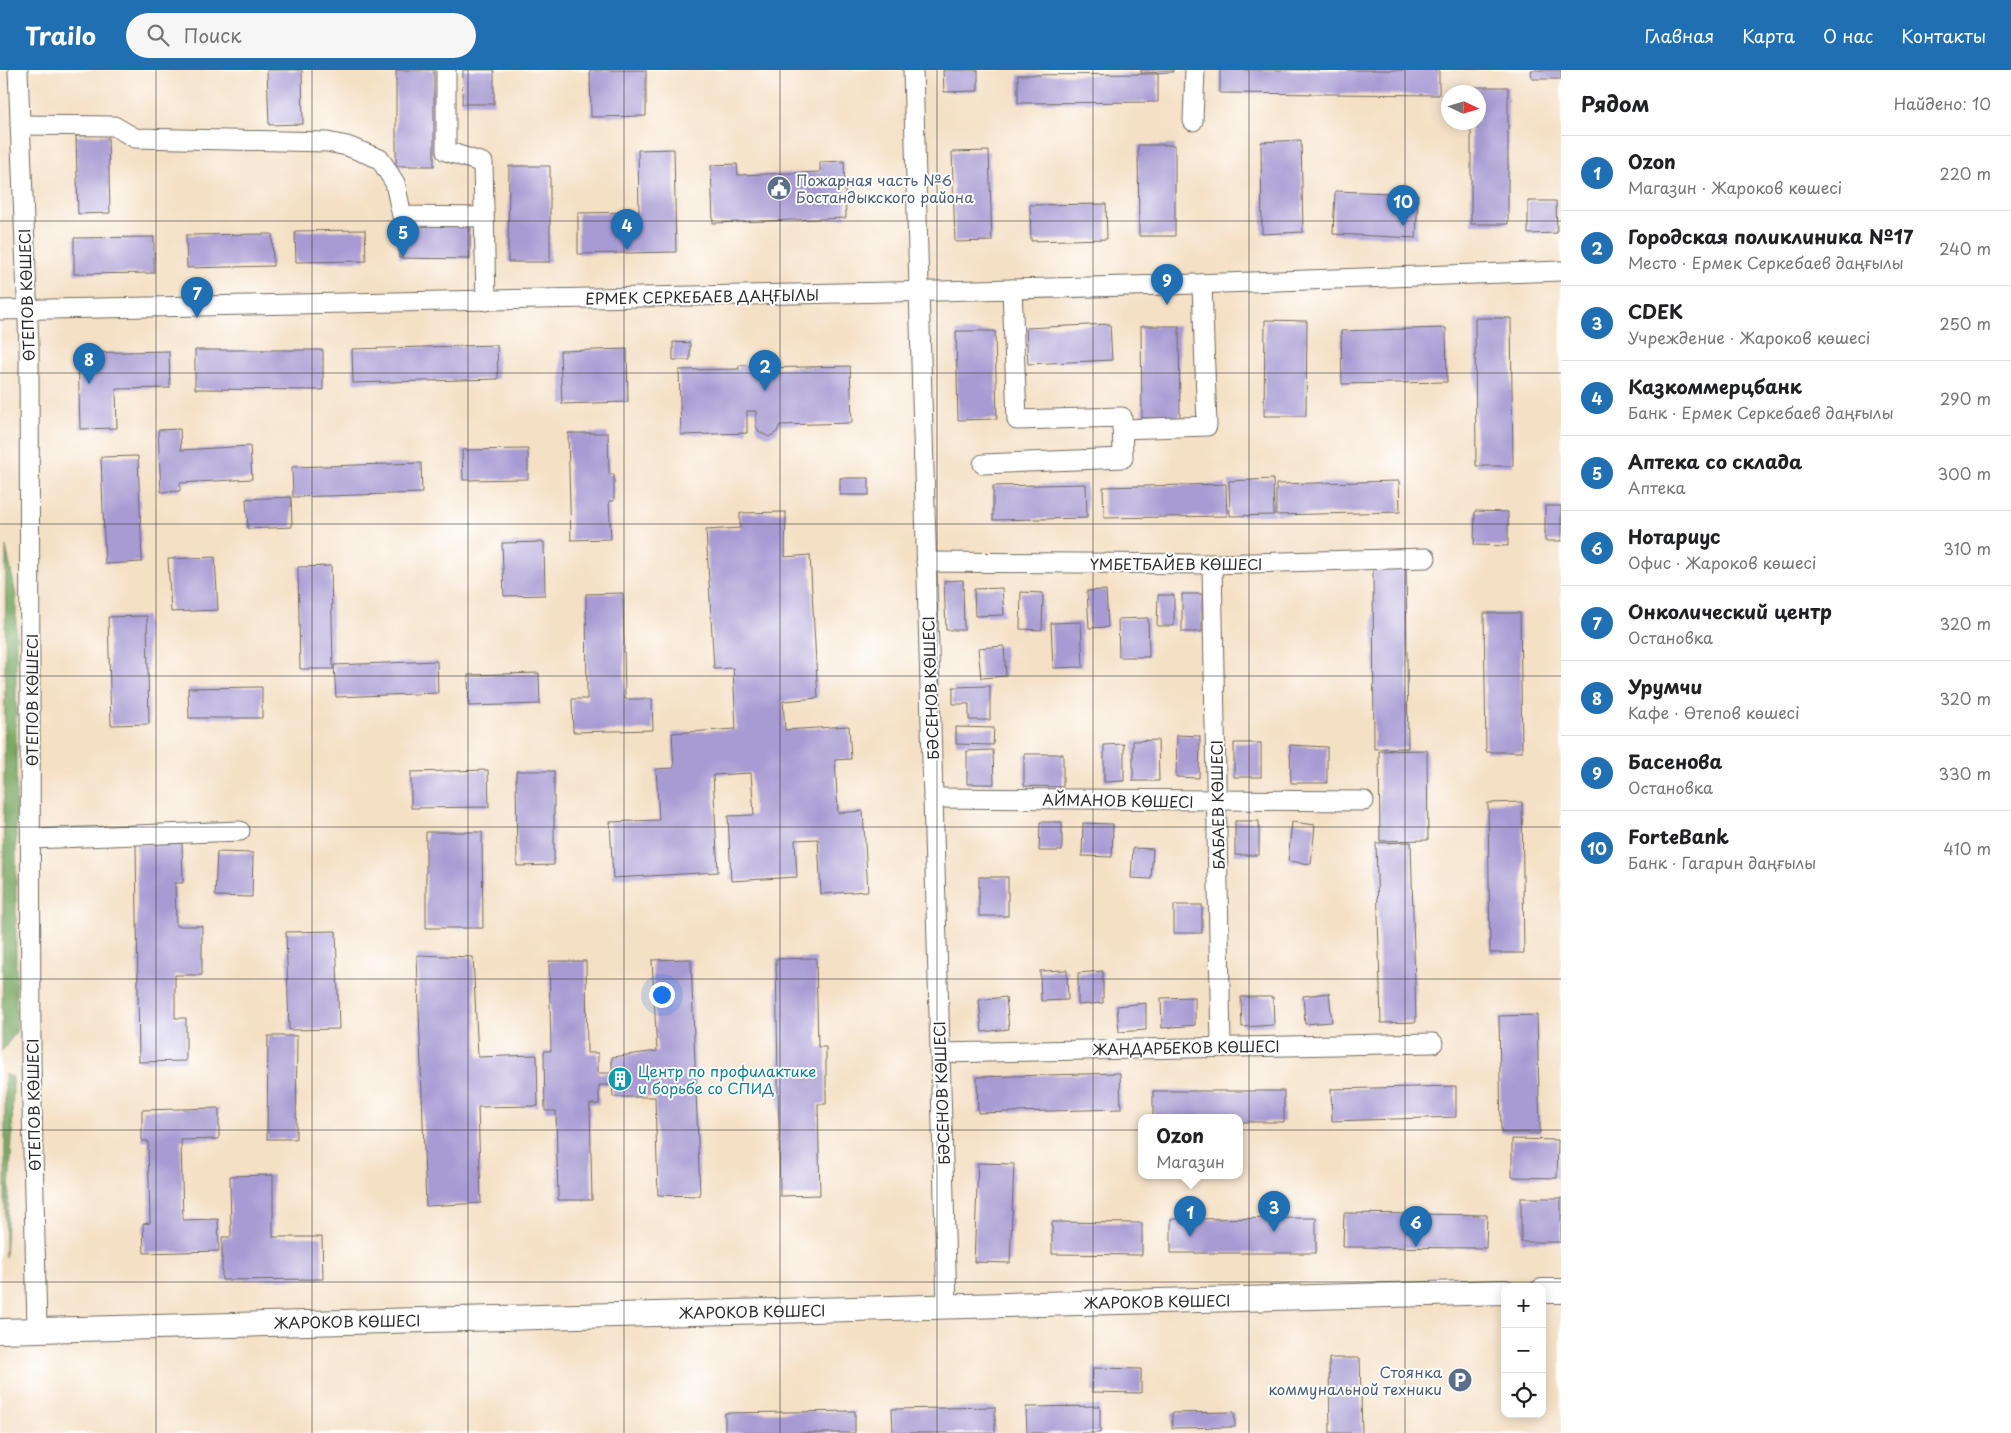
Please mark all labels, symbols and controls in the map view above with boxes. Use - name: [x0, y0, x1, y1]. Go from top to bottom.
- search box: [126, 13, 476, 58]
- text: Trailo: [25, 17, 96, 53]
- icon: search: [144, 21, 172, 49]
- text: Поиск: [184, 21, 242, 49]
- text: Главная: [1645, 22, 1714, 49]
- text: Карта: [1742, 22, 1795, 49]
- text: О нас: [1823, 22, 1873, 49]
- text: Контакты: [1901, 22, 1986, 49]
- north arrow: [1441, 85, 1486, 130]
- text: Рядом: [1581, 87, 1649, 119]
- text: Найдено: 10: [1894, 91, 1991, 115]
- text: Ozon: [1628, 147, 1676, 175]
- text: 1: [1593, 161, 1601, 185]
- text: 220 m: [1940, 161, 1991, 185]
- place label: Пожарная часть №6 Бостандыкского района: [796, 168, 974, 208]
- public building icon: Пожарная часть №6 Бостандыкского района: [766, 175, 792, 201]
- text: Магазин · Жароков көшесі: [1628, 175, 1842, 199]
- pin: 10: [1387, 185, 1419, 226]
- pin: 4: [611, 209, 643, 250]
- pin: 5: [387, 216, 419, 257]
- text: Городская поликлиника №17: [1628, 222, 1913, 250]
- street label: ӨТЕПОВ КӨШЕСІ: [12, 228, 40, 362]
- text: 2: [1591, 236, 1603, 260]
- text: 240 m: [1939, 236, 1991, 260]
- text: Место · Ермек Серкебаев даңғылы: [1628, 250, 1904, 274]
- pin: 9: [1151, 264, 1183, 305]
- pin: 7: [181, 277, 213, 318]
- street label: ЕРМЕК СЕРКЕБАЕВ ДАҢҒЫЛЫ: [585, 282, 819, 310]
- text: CDEK: [1628, 297, 1683, 325]
- text: 3: [1592, 311, 1602, 335]
- text: 250 m: [1940, 311, 1991, 335]
- text: Учреждение · Жароков көшесі: [1628, 325, 1870, 349]
- pin: 8: [73, 343, 105, 384]
- pin: 2: [749, 350, 781, 391]
- text: Казкоммерцбанк: [1628, 372, 1802, 400]
- text: 4: [1592, 386, 1602, 410]
- text: 290 m: [1940, 386, 1991, 410]
- text: Банк · Ермек Серкебаев даңғылы: [1628, 400, 1894, 424]
- text: Аптека со склада: [1628, 447, 1802, 475]
- text: 5: [1592, 461, 1602, 485]
- text: 300 m: [1937, 461, 1991, 485]
- text: Аптека: [1628, 475, 1685, 499]
- text: Нотариуc: [1628, 522, 1721, 550]
- text: 6: [1591, 536, 1603, 560]
- text: 310 m: [1943, 536, 1991, 560]
- text: Офис · Жароков көшесі: [1628, 550, 1816, 574]
- street label: ҮМБЕТБАЙЕВ КӨШЕСІ: [1090, 552, 1262, 575]
- text: Онколический центр: [1628, 597, 1832, 625]
- text: 7: [1592, 611, 1602, 635]
- text: 320 m: [1940, 611, 1991, 635]
- street label: БӘСЕНОВ КӨШЕСІ: [916, 616, 944, 760]
- text: Остановка: [1628, 625, 1713, 649]
- street label: ӨТЕПОВ КӨШЕСІ: [20, 634, 43, 766]
- text: Урумчи: [1628, 672, 1702, 700]
- text: 8: [1592, 686, 1602, 710]
- text: 320 m: [1940, 686, 1991, 710]
- text: Кафе · Өтепов көшесі: [1628, 700, 1800, 724]
- street label: БАБАЕВ КӨШЕСІ: [1204, 740, 1230, 870]
- text: Басенова: [1628, 747, 1722, 775]
- text: 9: [1592, 761, 1602, 785]
- text: 330 m: [1938, 761, 1991, 785]
- text: Остановка: [1628, 775, 1713, 799]
- street label: АЙМАНОВ КӨШЕСІ: [1042, 787, 1194, 813]
- text: ForteBank: [1628, 822, 1729, 850]
- text: 10: [1587, 836, 1607, 860]
- text: 410 m: [1943, 836, 1991, 860]
- text: Банк · Гагарин даңғылы: [1628, 850, 1816, 874]
- your location: [649, 982, 675, 1008]
- street label: БӘСЕНОВ КӨШЕСІ: [927, 1021, 955, 1165]
- street label: ЖАНДАРБЕКОВ КӨШЕСІ: [1092, 1034, 1280, 1060]
- street label: ӨТЕПОВ КӨШЕСІ: [20, 1039, 46, 1171]
- place label: Центр по профилактике и борьбе со СПИД: [638, 1059, 816, 1099]
- building icon: Центр по профилактике и борьбе со СПИД: [607, 1066, 633, 1092]
- popup: [1138, 1114, 1243, 1179]
- text: Ozon: [1156, 1121, 1204, 1149]
- text: Магазин: [1156, 1149, 1225, 1173]
- pin: 3: [1258, 1191, 1290, 1232]
- pin: 1: [1174, 1196, 1206, 1237]
- pin: 6: [1400, 1206, 1432, 1247]
- map controls: [1501, 1283, 1546, 1418]
- button: +: [1501, 1283, 1546, 1328]
- street label: ЖАРОКОВ КӨШЕСІ: [1083, 1288, 1231, 1314]
- street label: ЖАРОКОВ КӨШЕСІ: [678, 1298, 826, 1324]
- street label: ЖАРОКОВ КӨШЕСІ: [273, 1308, 421, 1334]
- button: −: [1501, 1328, 1546, 1373]
- place label: Стоянка коммунальной техники: [1268, 1360, 1443, 1400]
- parking icon: Стоянка коммунальной техники: [1447, 1367, 1473, 1393]
- button: locate: [1501, 1373, 1546, 1418]

